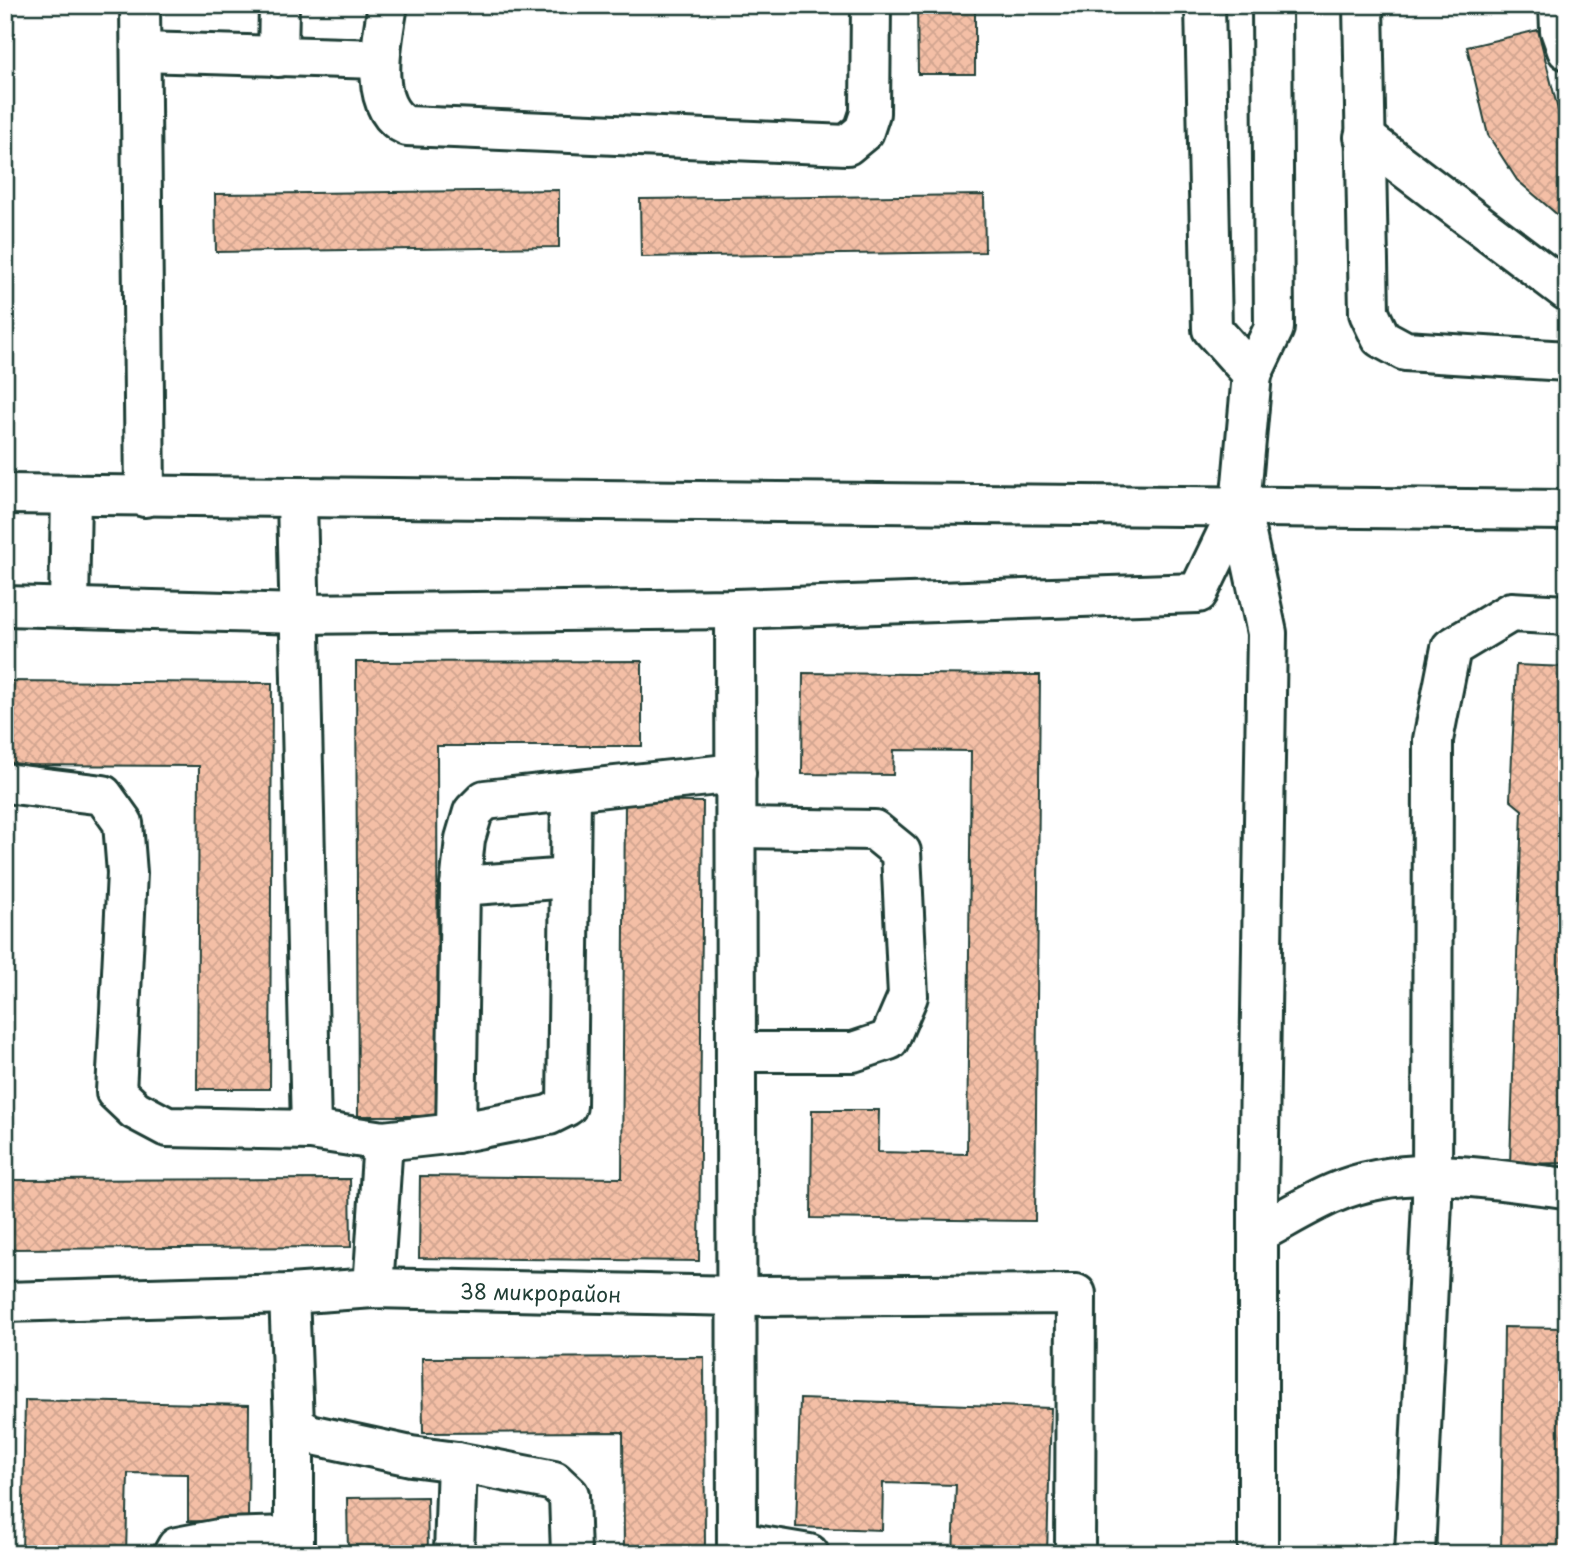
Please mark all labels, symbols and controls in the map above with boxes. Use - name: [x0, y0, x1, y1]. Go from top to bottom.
- street label: 38 микрорайон: [460, 1274, 622, 1309]

